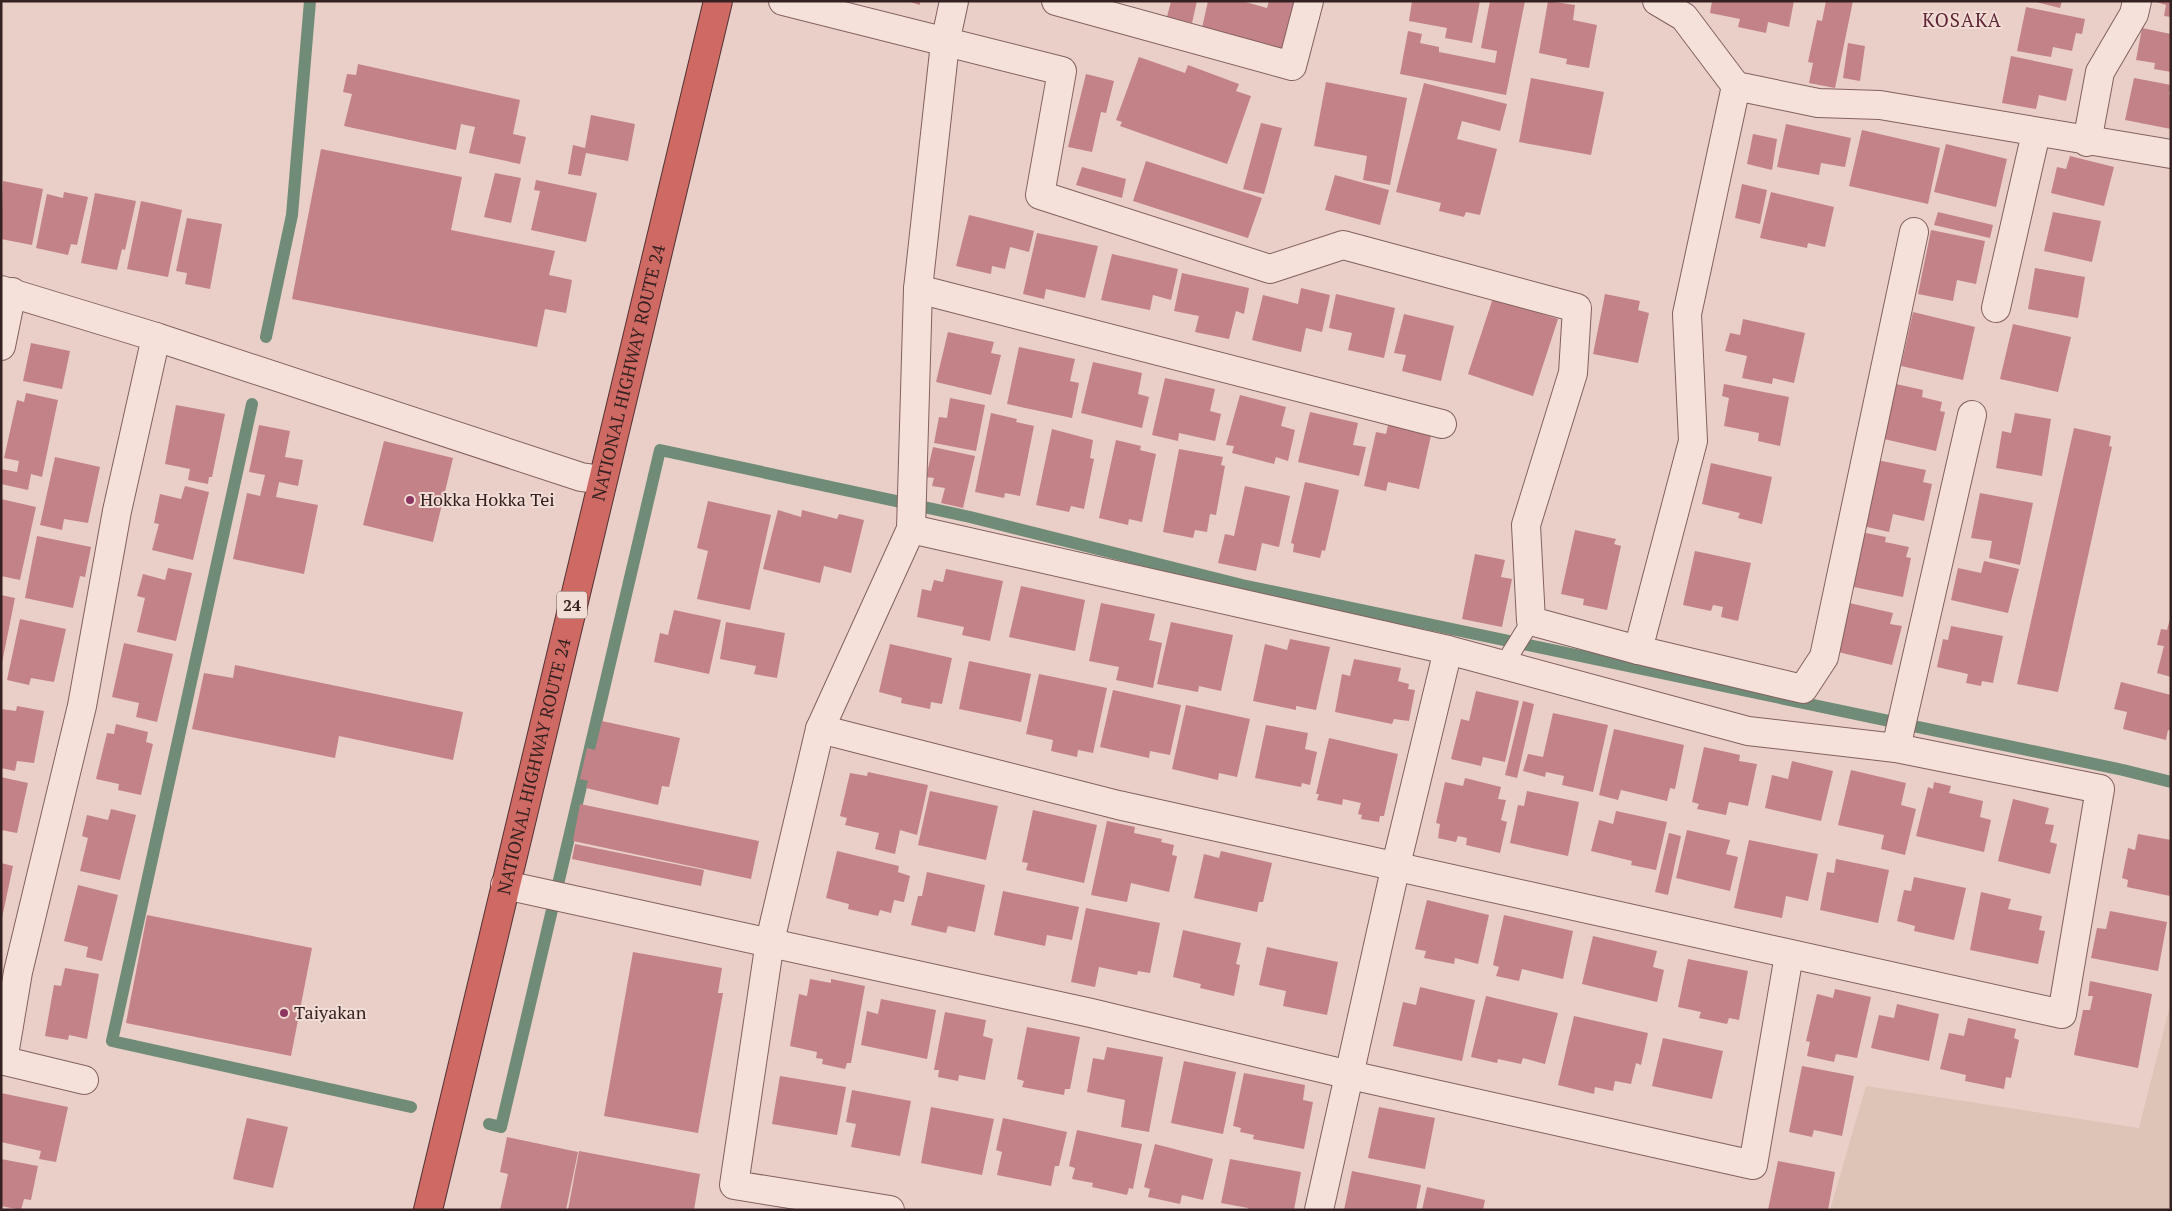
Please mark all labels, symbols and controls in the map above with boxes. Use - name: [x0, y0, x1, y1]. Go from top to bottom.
- district label: KOSAKA: [1922, 7, 2002, 32]
- street label: NATIONAL HIGHWAY ROUTE 24: [586, 241, 670, 503]
- place label: Hokka Hokka Tei: [420, 487, 555, 511]
- marker: Hokka Hokka Tei: [404, 494, 416, 506]
- road number: 24: [557, 592, 587, 618]
- street label: NATIONAL HIGHWAY ROUTE 24: [491, 635, 576, 897]
- place label: Taiyakan: [294, 1000, 367, 1024]
- marker: Taiyakan: [278, 1007, 290, 1019]

